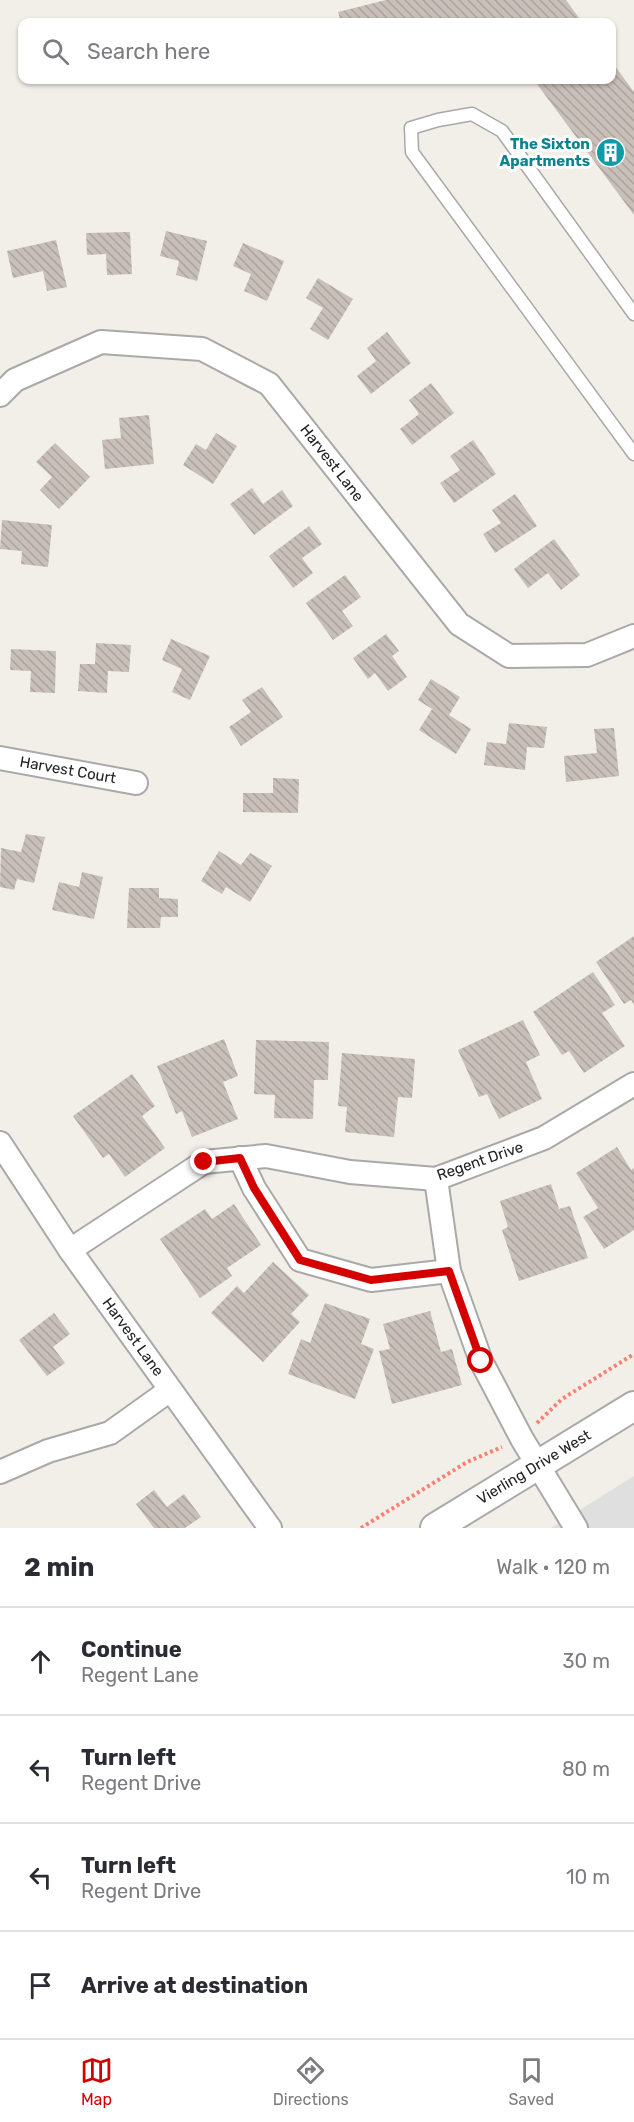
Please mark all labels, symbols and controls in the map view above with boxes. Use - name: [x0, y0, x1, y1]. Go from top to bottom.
- search box: [18, 18, 616, 84]
- icon: search: [39, 35, 72, 68]
- text: Search here: [87, 38, 210, 65]
- place label: The Sixton Apartments: [500, 135, 590, 170]
- building icon: The Sixton Apartments: [595, 137, 627, 169]
- street label: Harvest Lane: [296, 421, 368, 505]
- street label: Harvest Court: [18, 753, 118, 787]
- street label: Regent Drive: [434, 1138, 526, 1184]
- route end: [190, 1148, 216, 1174]
- street label: Harvest Lane: [99, 1294, 167, 1380]
- route start: [467, 1347, 493, 1373]
- street label: Vierling Drive West: [474, 1426, 594, 1508]
- text: 2 min: [24, 1552, 94, 1583]
- text: Walk · 120 m: [496, 1555, 610, 1579]
- text: Continue: [81, 1636, 182, 1663]
- icon: ahead: [24, 1645, 57, 1678]
- text: 30 m: [563, 1649, 610, 1673]
- text: Regent Lane: [81, 1663, 199, 1687]
- text: Turn left: [81, 1744, 176, 1771]
- icon: left: [24, 1753, 57, 1786]
- text: 80 m: [562, 1757, 610, 1781]
- text: Regent Drive: [81, 1771, 201, 1795]
- text: Turn left: [81, 1852, 176, 1879]
- icon: left: [24, 1861, 57, 1894]
- text: 10 m: [566, 1865, 610, 1889]
- text: Regent Drive: [81, 1879, 201, 1903]
- icon: arrive: [24, 1969, 57, 2002]
- text: Arrive at destination: [81, 1972, 308, 1999]
- tab: Map: [80, 2054, 113, 2109]
- tab: Directions: [273, 2054, 349, 2109]
- tab: Saved: [508, 2054, 554, 2109]

